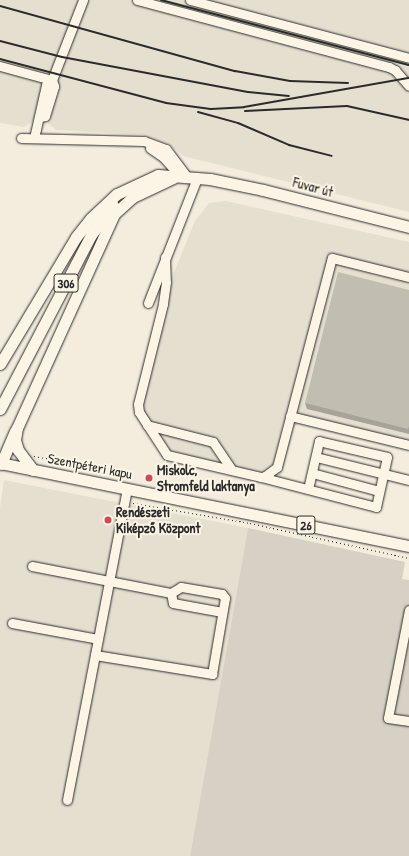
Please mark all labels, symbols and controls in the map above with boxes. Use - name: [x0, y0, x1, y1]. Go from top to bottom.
- street label: Fuvar út: [291, 174, 335, 200]
- road number: 306: [53, 272, 79, 294]
- street label: Szentpéteri kapu: [46, 450, 134, 482]
- place label: Miskolc, Stromfeld laktanya: [157, 462, 255, 494]
- marker: Miskolc, Stromfeld laktanya: [144, 473, 154, 483]
- place label: Rendészeti Kiképző Központ: [116, 504, 200, 536]
- road number: 26: [296, 514, 316, 536]
- marker: Rendészeti Kiképző Központ: [103, 515, 113, 525]

